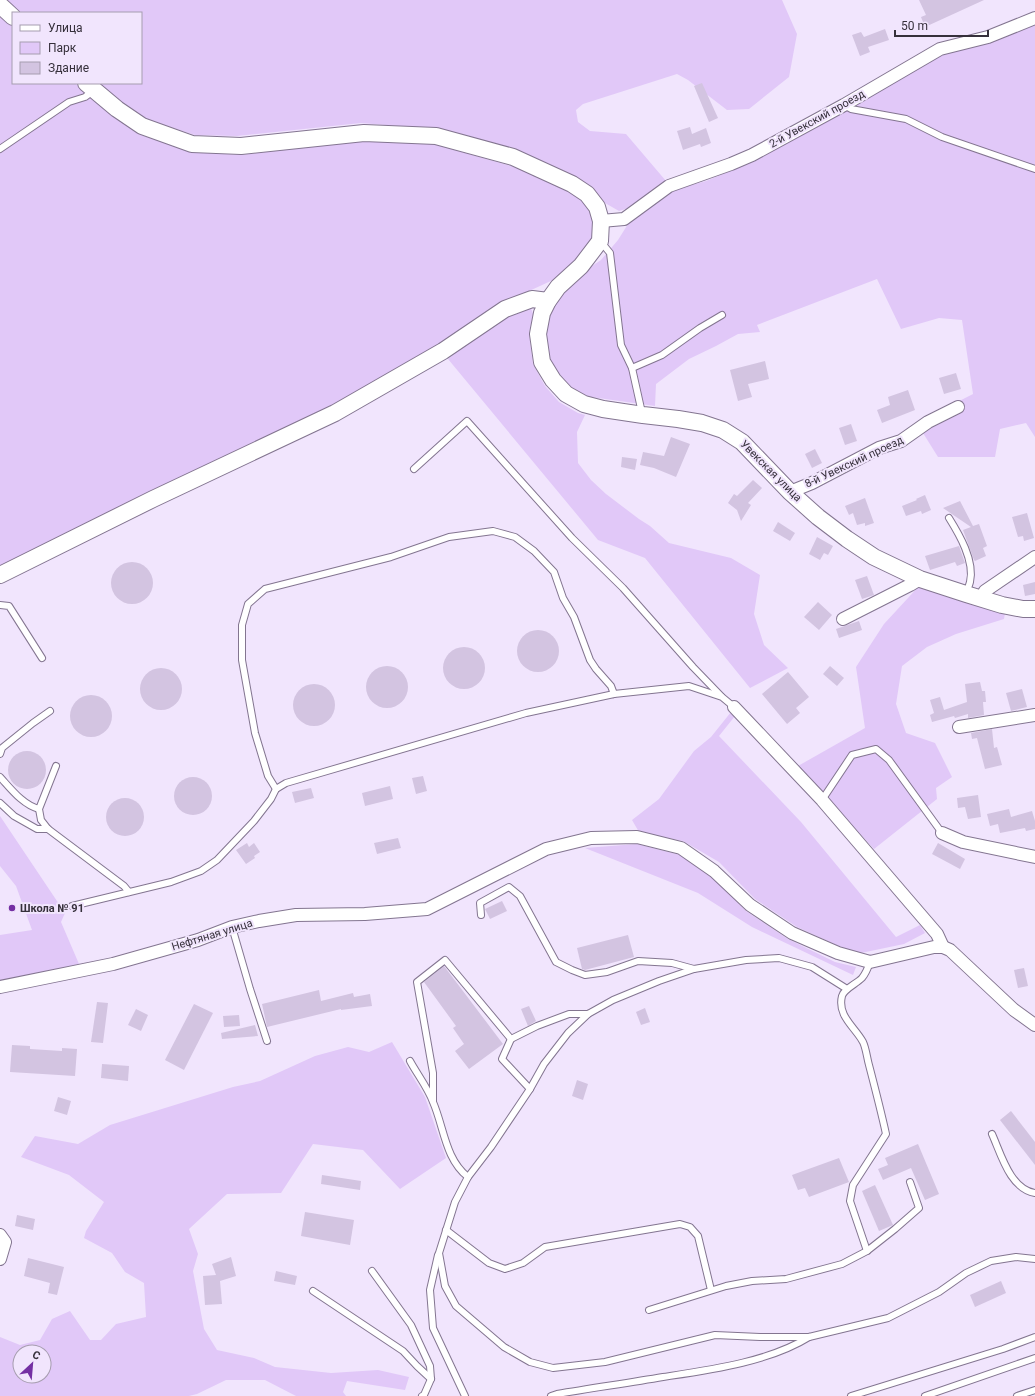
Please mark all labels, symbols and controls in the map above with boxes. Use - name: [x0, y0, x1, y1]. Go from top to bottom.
- legend: [12, 12, 142, 84]
- scale bar: [895, 12, 988, 38]
- text: 50 m: [901, 19, 928, 33]
- text: Улица: [48, 21, 83, 35]
- text: Парк: [48, 41, 77, 55]
- text: Здание: [48, 61, 89, 75]
- street label: 2-й Увекский проезд: [767, 87, 867, 151]
- street label: 8-й Увекский проезд: [803, 433, 906, 491]
- street label: Увекская улица: [738, 438, 804, 504]
- place label: Школа № 91: [20, 902, 84, 915]
- marker: Школа № 91: [7, 903, 17, 913]
- street label: Нефтяная улица: [170, 917, 254, 953]
- north arrow: [12, 1344, 52, 1384]
- text: С: [30, 1348, 42, 1363]

